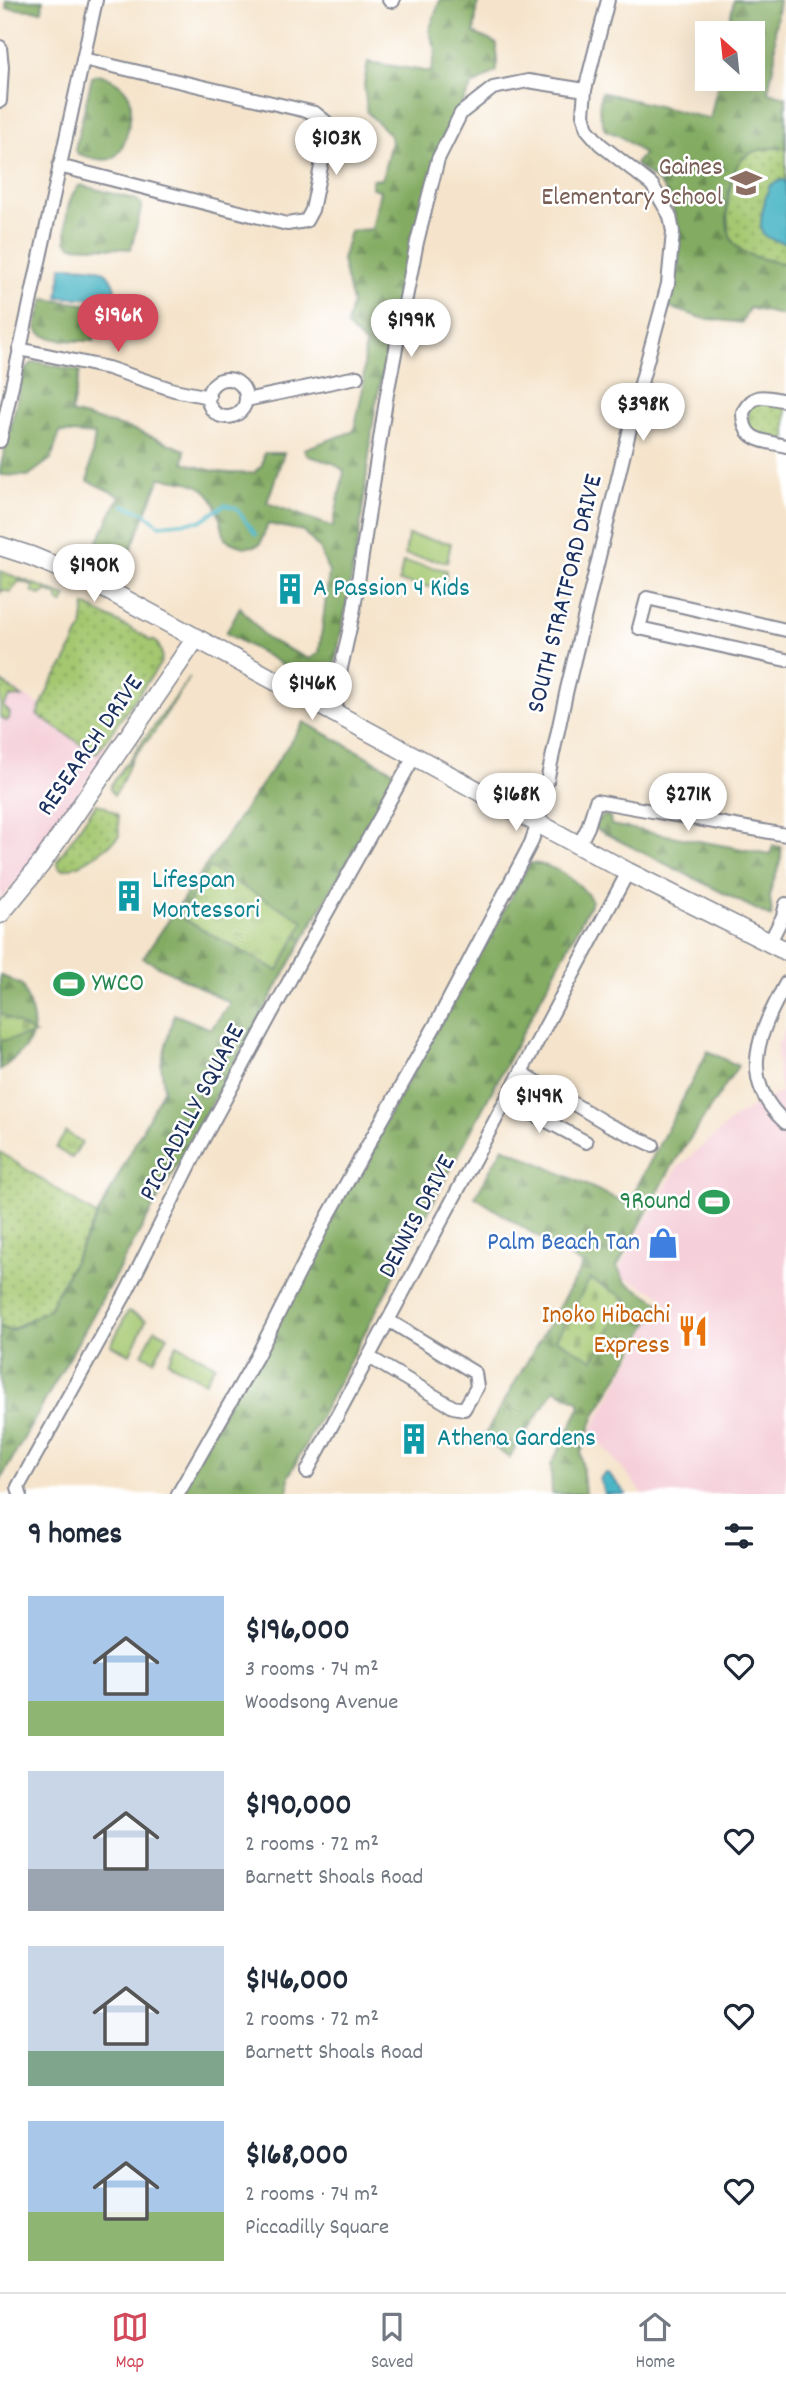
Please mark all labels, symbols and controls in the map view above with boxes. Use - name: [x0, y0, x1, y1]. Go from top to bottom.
- north arrow: [695, 21, 765, 91]
- map controls: [695, 21, 765, 91]
- pin: $103K: [287, 118, 385, 177]
- text: $103K: [311, 123, 361, 156]
- place label: Gaines Elementary School: [541, 150, 723, 217]
- school or university icon: Gaines Elementary School: [729, 166, 763, 200]
- pin: $196K: [69, 294, 167, 354]
- text: $196K: [93, 300, 143, 333]
- pin: $199K: [362, 300, 460, 359]
- text: $199K: [387, 305, 435, 338]
- pin: $398K: [594, 384, 692, 443]
- text: $398K: [617, 389, 669, 422]
- street label: SOUTH STRATFORD DRIVE: [518, 471, 614, 717]
- pin: $190K: [45, 544, 143, 604]
- text: $190K: [69, 550, 119, 583]
- place label: A Passion 4 Kids: [313, 571, 470, 608]
- building icon: A Passion 4 Kids: [273, 572, 307, 606]
- pin: $146K: [263, 662, 361, 722]
- street label: RESEARCH DRIVE: [28, 668, 154, 824]
- text: $146K: [288, 668, 336, 701]
- pin: $168K: [467, 774, 565, 833]
- pin: $271K: [639, 774, 737, 833]
- text: $168K: [492, 779, 540, 812]
- text: $271K: [665, 779, 711, 812]
- place label: Lifespan Montessori: [152, 863, 260, 930]
- building icon: Lifespan Montessori: [112, 879, 146, 913]
- place label: YWCO: [92, 966, 144, 1003]
- sports icon: YWCO: [52, 967, 86, 1001]
- street label: PICCADILLY SQUARE: [131, 1018, 255, 1208]
- pin: $149K: [490, 1076, 588, 1135]
- text: $149K: [515, 1081, 563, 1114]
- street label: DENNIS DRIVE: [370, 1149, 466, 1285]
- place label: 9Round: [619, 1184, 691, 1221]
- sports icon: 9Round: [697, 1185, 731, 1219]
- place label: Palm Beach Tan: [487, 1225, 640, 1262]
- shop icon: Palm Beach Tan: [646, 1226, 680, 1260]
- place label: Inoko Hibachi Express: [542, 1298, 670, 1365]
- restaurant icon: Inoko Hibachi Express: [676, 1314, 710, 1348]
- place label: Athena Gardens: [437, 1421, 596, 1458]
- building icon: Athena Gardens: [397, 1422, 431, 1456]
- text: 9 homes: [28, 1515, 122, 1558]
- icon: filters: [720, 1517, 758, 1555]
- text: $196,000: [245, 1611, 350, 1654]
- icon: home: [84, 1624, 168, 1708]
- icon: heart: [720, 1647, 758, 1685]
- text: 3 rooms · 74 m²: [245, 1654, 379, 1687]
- text: Woodsong Avenue: [245, 1687, 398, 1720]
- text: $190,000: [245, 1786, 352, 1829]
- icon: home: [84, 1799, 168, 1883]
- icon: heart: [720, 1822, 758, 1860]
- text: 2 rooms · 72 m²: [245, 1829, 379, 1862]
- text: Barnett Shoals Road: [245, 1862, 423, 1895]
- text: $146,000: [245, 1961, 349, 2004]
- icon: home: [84, 1974, 168, 2058]
- icon: heart: [720, 1997, 758, 2035]
- text: 2 rooms · 72 m²: [245, 2004, 379, 2037]
- text: Barnett Shoals Road: [245, 2037, 423, 2070]
- text: $168,000: [245, 2136, 348, 2179]
- icon: home: [84, 2149, 168, 2233]
- icon: heart: [720, 2172, 758, 2210]
- text: 2 rooms · 74 m²: [245, 2179, 378, 2212]
- text: Piccadilly Square: [245, 2212, 389, 2245]
- tab: Map: [111, 2308, 149, 2377]
- tab: Saved: [371, 2308, 413, 2377]
- tab: Home: [635, 2308, 675, 2377]

